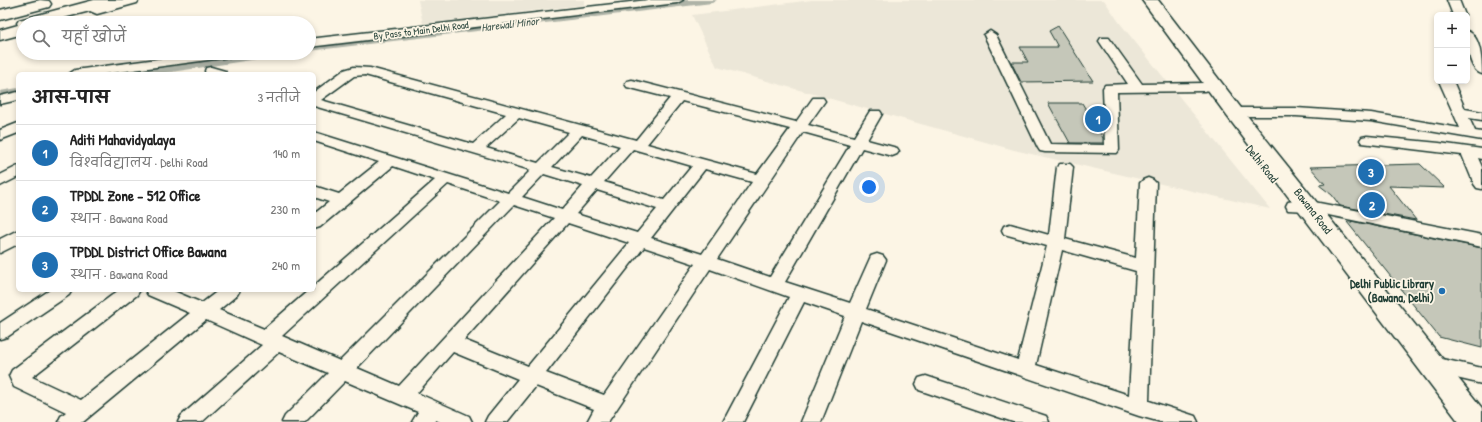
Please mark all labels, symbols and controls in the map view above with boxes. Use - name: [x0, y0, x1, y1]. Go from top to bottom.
- map controls: [1434, 12, 1470, 84]
- button: +: [1434, 12, 1470, 48]
- water label: Harewali Minor: [480, 13, 541, 34]
- search box: [16, 16, 316, 60]
- street label: By Pass to Main Delhi Road: [373, 18, 469, 43]
- text: यहाँ खोजें: [62, 26, 126, 47]
- icon: search: [30, 27, 52, 49]
- button: −: [1434, 48, 1470, 84]
- text: आस-पास: [32, 85, 110, 108]
- text: 3 नतीजे: [257, 88, 300, 106]
- pin: 1: [1085, 104, 1111, 134]
- text: Aditi Mahavidyalaya: [70, 129, 175, 150]
- street label: Delhi Road: [1242, 141, 1283, 186]
- text: 1: [43, 144, 47, 162]
- text: 140 m: [273, 144, 300, 162]
- text: विश्वविद्यालय · Delhi Road: [70, 153, 208, 171]
- pin: 3: [1358, 157, 1384, 187]
- your location: [859, 177, 879, 197]
- street label: Bawana Road: [1290, 184, 1337, 237]
- text: TPDDL Zone - 512 Office: [70, 185, 201, 206]
- pin: 2: [1359, 190, 1385, 220]
- text: 2: [42, 200, 48, 218]
- text: 230 m: [270, 200, 300, 218]
- text: स्थान · Bawana Road: [70, 209, 167, 227]
- text: TPDDL District Office Bawana: [70, 241, 226, 262]
- text: 3: [42, 256, 48, 274]
- text: 240 m: [271, 256, 300, 274]
- text: स्थान · Bawana Road: [70, 265, 167, 283]
- place label: Delhi Public Library (Bawana, Delhi): [1350, 275, 1434, 306]
- marker: Delhi Public Library (Bawana, Delhi): [1437, 286, 1447, 296]

